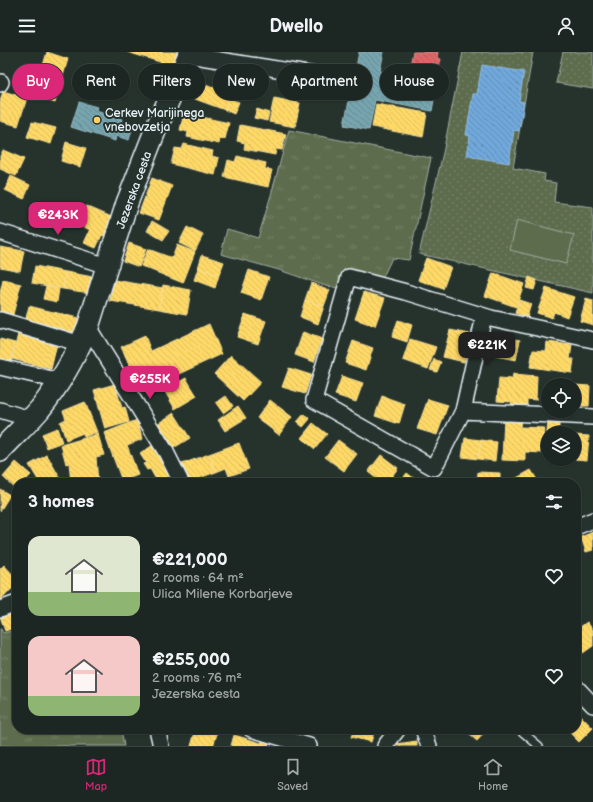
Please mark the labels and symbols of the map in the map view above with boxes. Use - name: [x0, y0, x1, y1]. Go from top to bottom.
- place label: Cerkev Marijinega vnebovzetja: [104, 106, 204, 135]
- marker: Cerkev Marijinega vnebovzetja: [92, 115, 102, 125]
- street label: Jezerska cesta: [114, 149, 155, 231]
- pin: €243K: [30, 202, 86, 236]
- pin: €221K: [459, 332, 515, 366]
- pin: €255K: [122, 366, 178, 400]

